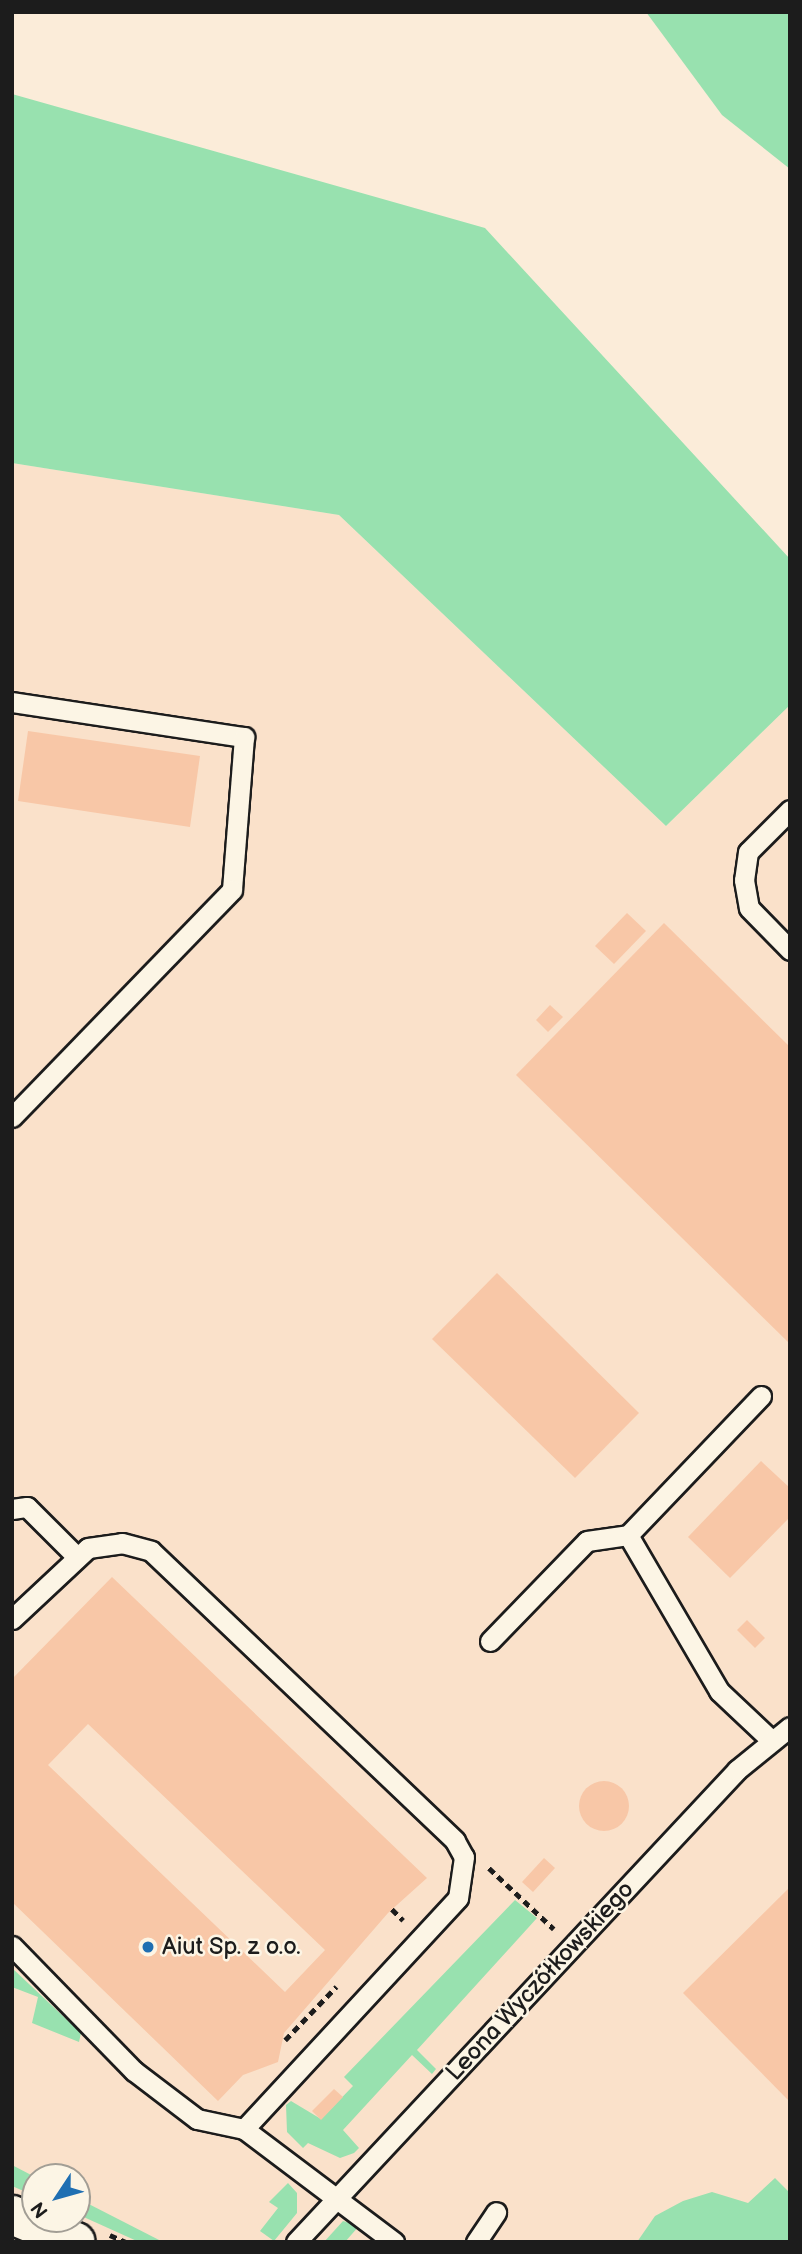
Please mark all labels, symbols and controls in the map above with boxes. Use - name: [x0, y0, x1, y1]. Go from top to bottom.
- street label: Leona Wyczółkowskiego: [440, 1875, 640, 2087]
- place label: Aiut Sp. z o.o.: [162, 1933, 301, 1961]
- marker: Aiut Sp. z o.o.: [140, 1939, 156, 1955]
- north arrow: [21, 2163, 91, 2233]
- text: N: [27, 2197, 54, 2222]

